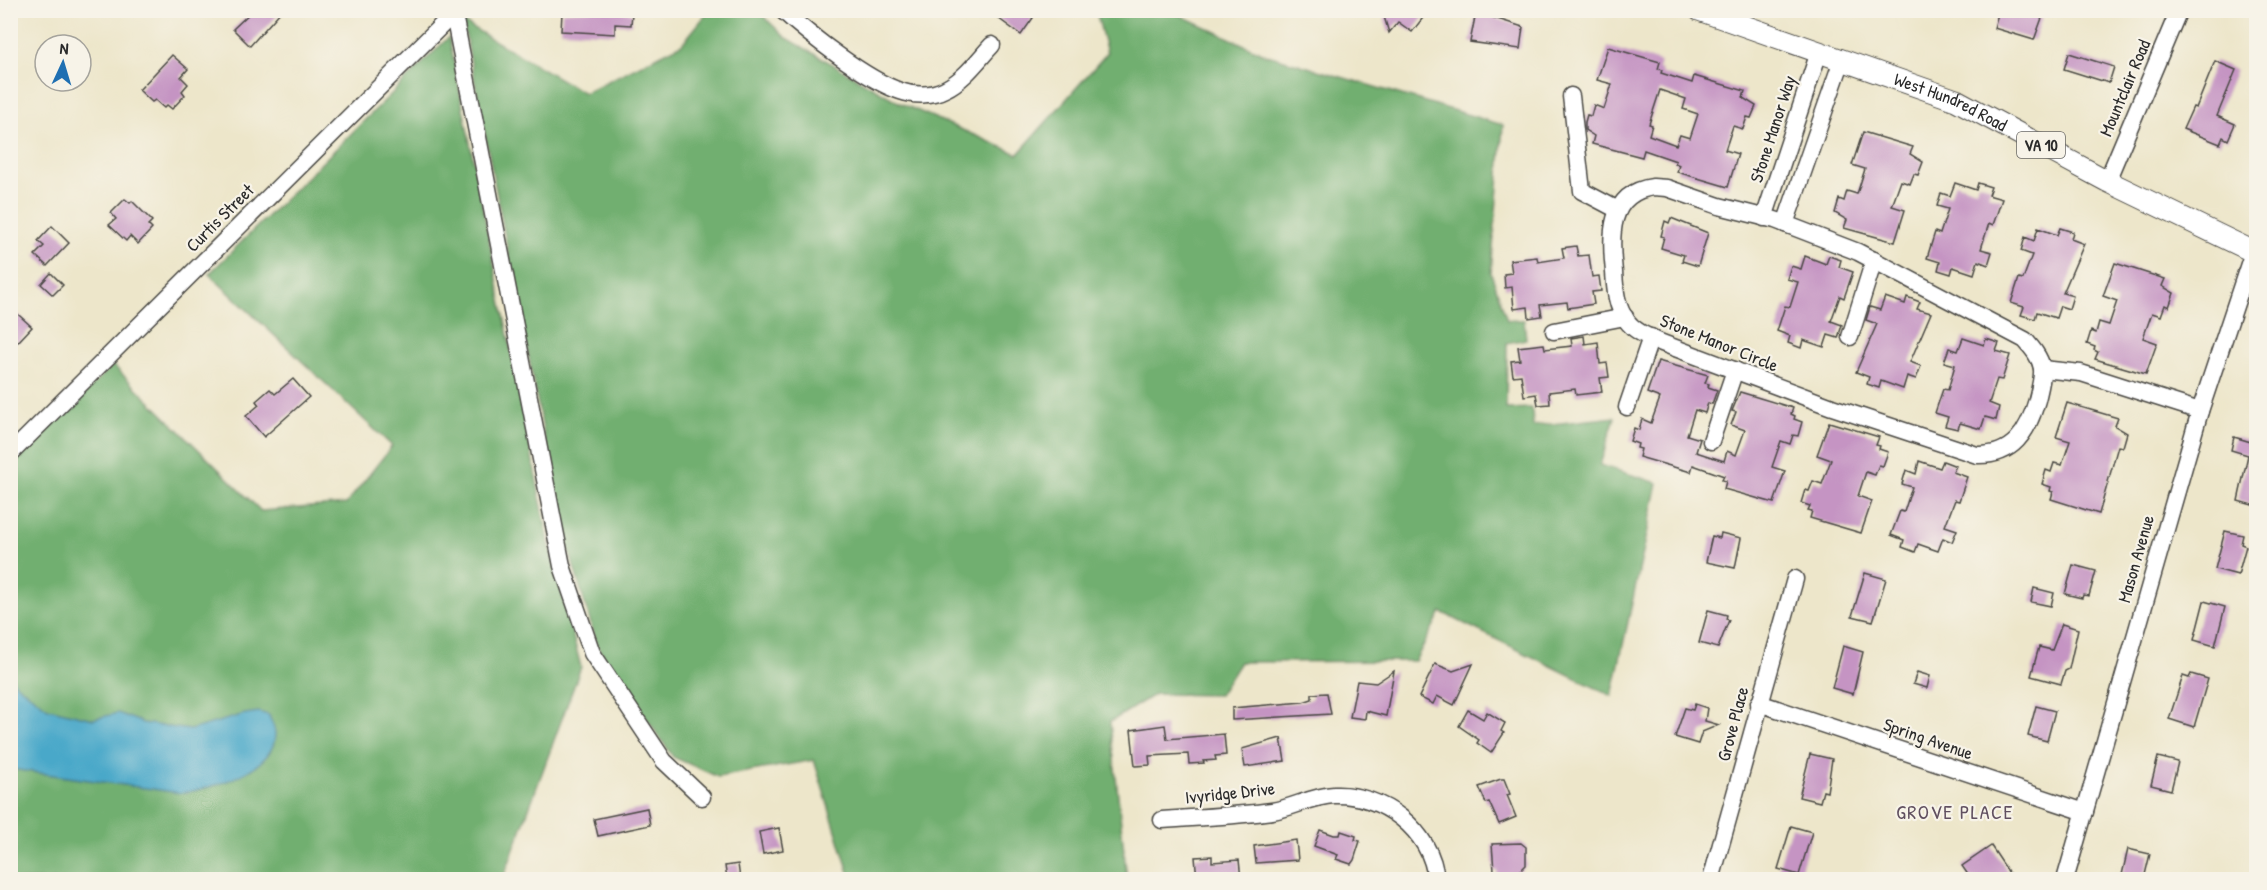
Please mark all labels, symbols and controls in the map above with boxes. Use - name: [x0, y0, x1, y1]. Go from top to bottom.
- north arrow: [33, 33, 93, 93]
- street label: Mountclair Road: [2093, 36, 2156, 140]
- text: N: [59, 37, 70, 59]
- street label: West Hundred Road: [1891, 66, 2012, 137]
- street label: Stone Manor Way: [1743, 72, 1802, 186]
- road number: VA 10: [2017, 132, 2065, 158]
- street label: Curtis Street: [180, 177, 260, 257]
- street label: Stone Manor Circle: [1656, 308, 1782, 378]
- street label: Mason Avenue: [2111, 512, 2160, 606]
- street label: Grove Place: [1711, 684, 1754, 764]
- street label: Spring Avenue: [1880, 712, 1976, 765]
- street label: Ivyridge Drive: [1184, 775, 1276, 810]
- district label: GROVE PLACE: [1896, 798, 2014, 825]

